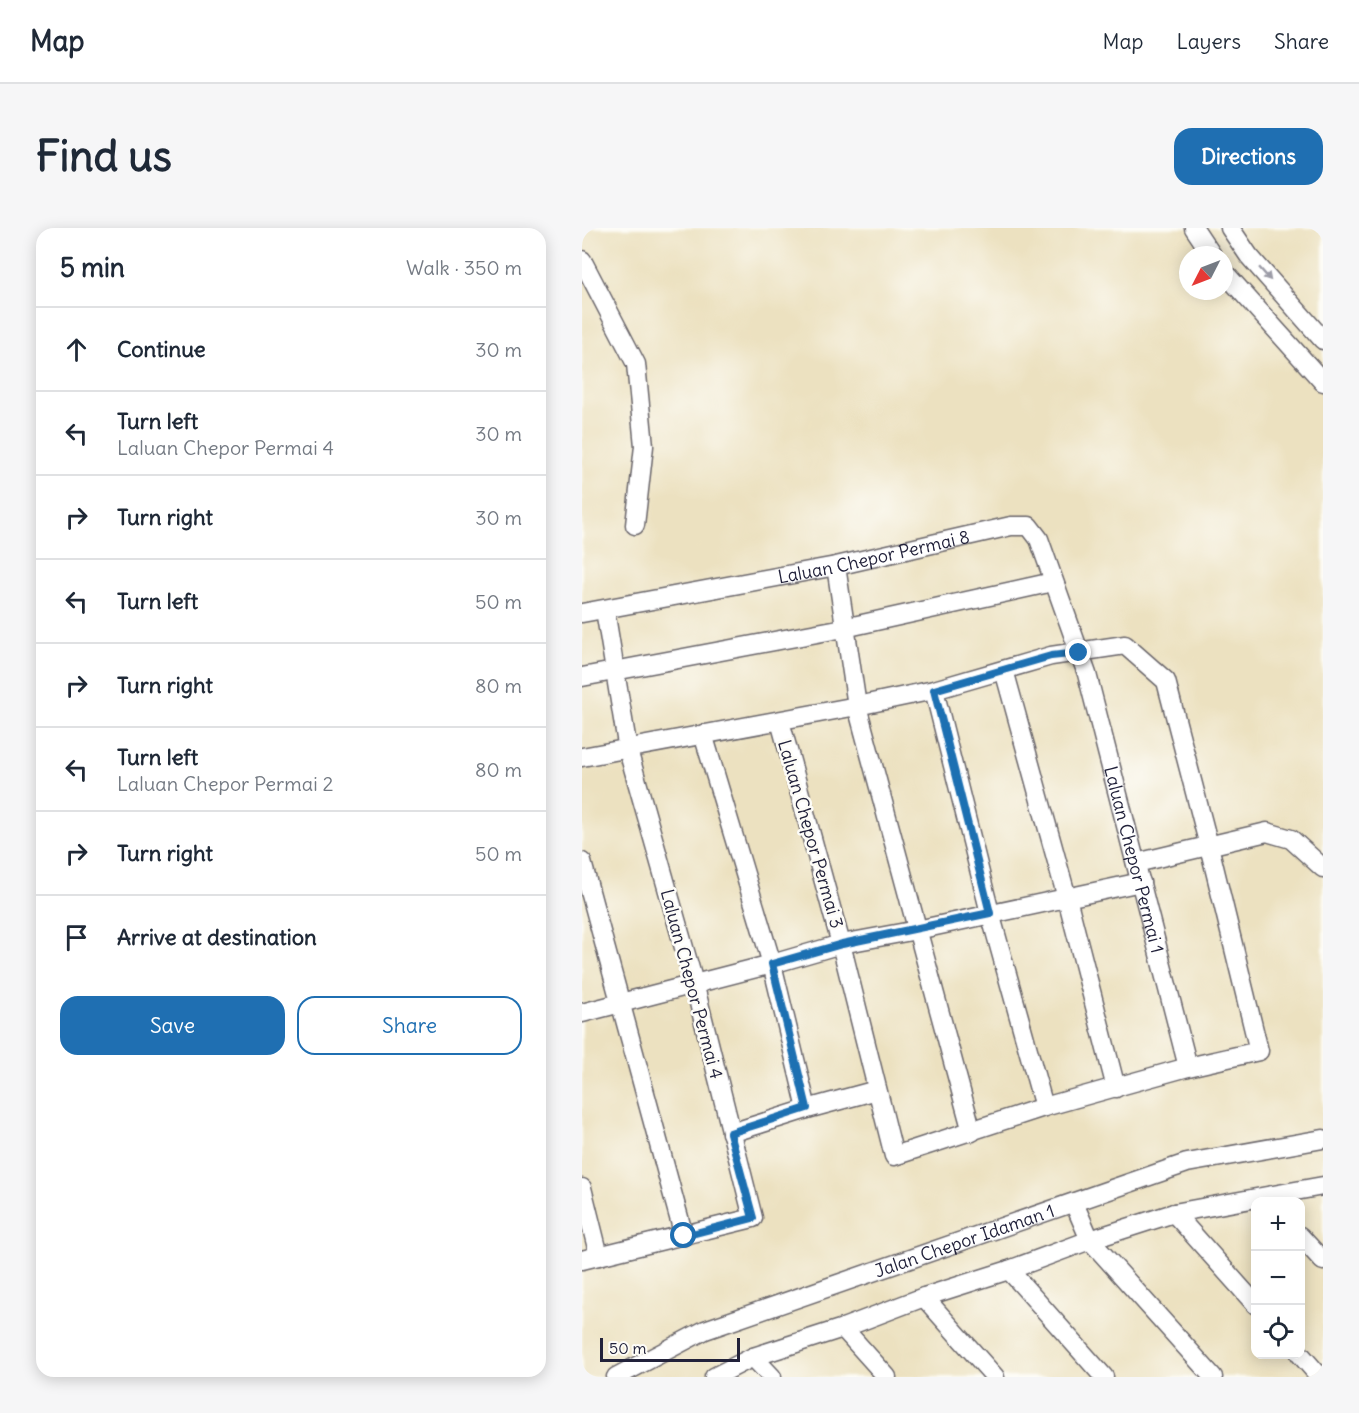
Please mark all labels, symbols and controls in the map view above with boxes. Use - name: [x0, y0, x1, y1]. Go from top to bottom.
- text: Map: [30, 23, 84, 59]
- text: Map: [1103, 28, 1143, 55]
- text: Layers: [1176, 28, 1241, 55]
- text: Share: [1274, 28, 1329, 55]
- button: Directions: [1174, 128, 1323, 185]
- text: Find us: [36, 130, 172, 182]
- north arrow: [1179, 246, 1233, 300]
- text: 5 min: [60, 251, 125, 284]
- text: Walk · 350 m: [406, 255, 522, 280]
- one-way arrow: [1259, 266, 1272, 282]
- icon: ahead: [60, 333, 93, 366]
- text: Continue: [117, 335, 206, 363]
- text: 30 m: [475, 337, 522, 362]
- text: Turn left: [117, 407, 198, 435]
- icon: left: [60, 417, 93, 450]
- text: 30 m: [475, 421, 522, 446]
- text: Laluan Chepor Permai 4: [117, 435, 334, 460]
- icon: right: [60, 501, 93, 534]
- text: Turn right: [117, 503, 213, 531]
- text: 30 m: [475, 505, 522, 530]
- street label: Laluan Chepor Permai 8: [776, 524, 972, 588]
- icon: left: [60, 585, 93, 618]
- text: Turn left: [117, 587, 198, 615]
- text: 50 m: [475, 589, 522, 614]
- route end: [1065, 639, 1091, 665]
- icon: right: [60, 669, 93, 702]
- text: Turn right: [117, 671, 213, 699]
- text: 80 m: [475, 673, 522, 698]
- street label: Laluan Chepor Permai 3: [773, 737, 849, 931]
- text: Turn left: [117, 743, 198, 771]
- icon: left: [60, 753, 93, 786]
- text: 80 m: [475, 757, 522, 782]
- street label: Laluan Chepor Permai 1: [1100, 764, 1170, 955]
- text: Laluan Chepor Permai 2: [117, 771, 333, 796]
- icon: right: [60, 837, 93, 870]
- text: Turn right: [117, 839, 213, 867]
- text: 50 m: [475, 841, 522, 866]
- street label: Laluan Chepor Permai 4: [656, 887, 728, 1081]
- icon: arrive: [60, 921, 93, 954]
- text: Arrive at destination: [117, 923, 317, 951]
- button: Save: [60, 996, 285, 1055]
- button: Share: [297, 996, 522, 1055]
- map controls: [1251, 1197, 1305, 1359]
- button: +: [1251, 1197, 1305, 1251]
- street label: Jalan Chepor Idaman 1: [871, 1198, 1057, 1282]
- route start: [670, 1222, 696, 1248]
- button: −: [1251, 1251, 1305, 1305]
- button: locate: [1251, 1305, 1305, 1359]
- scale bar: [600, 1335, 740, 1362]
- text: 50 m: [609, 1338, 647, 1358]

